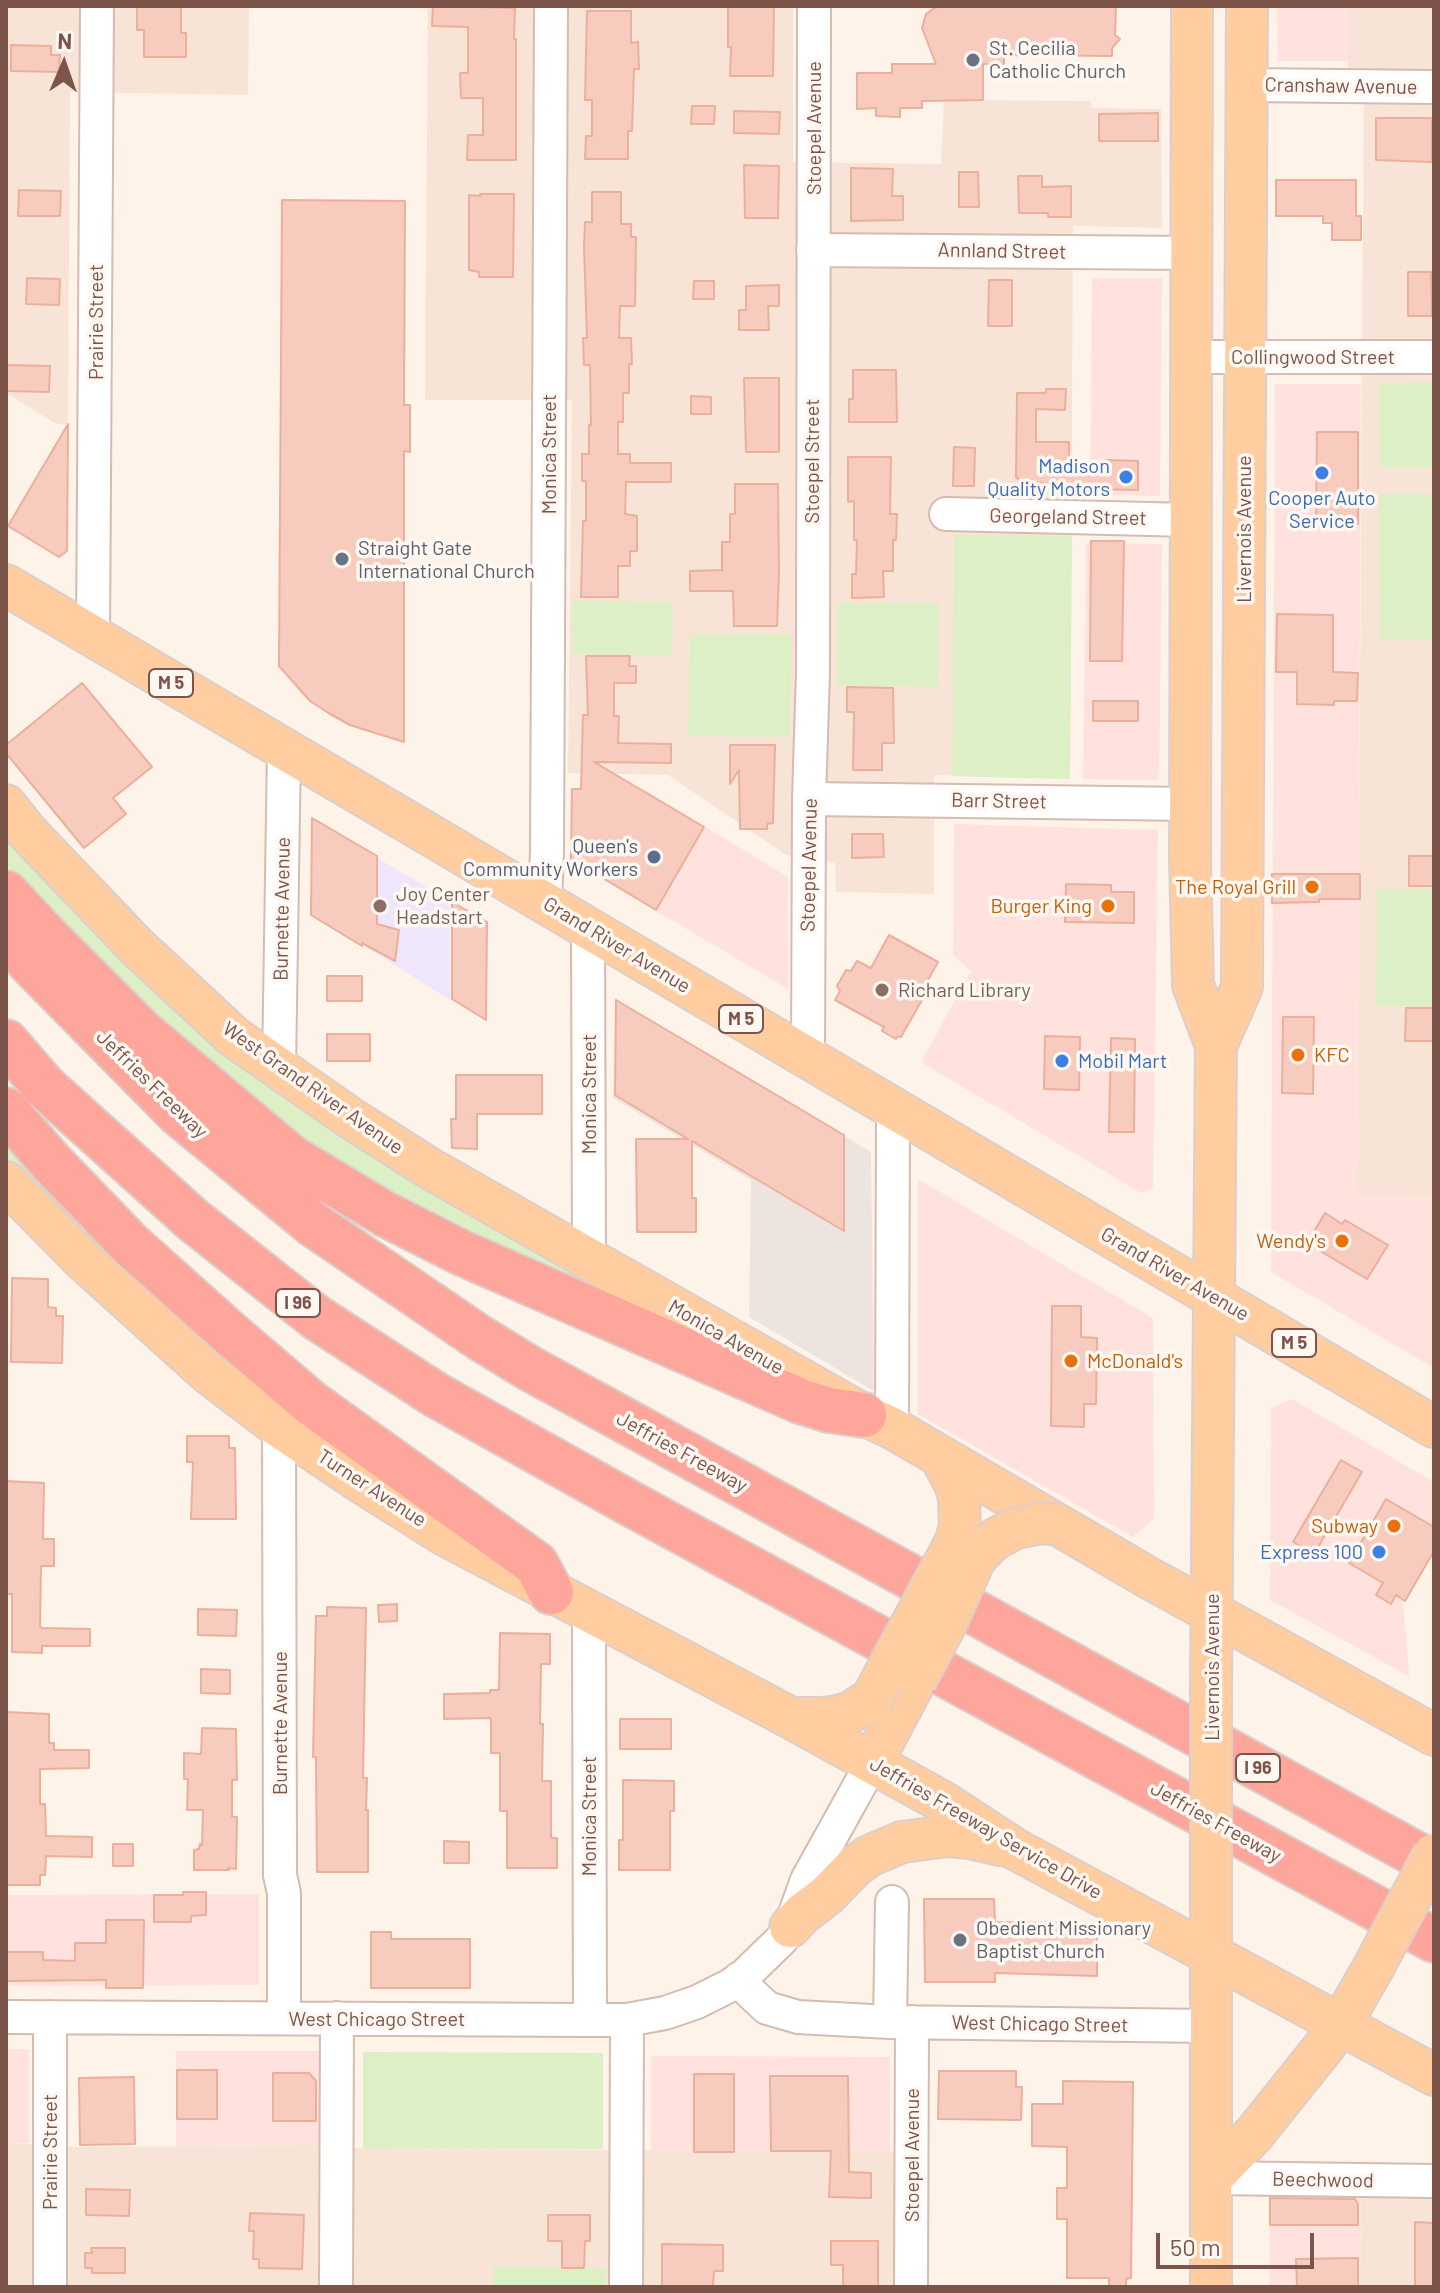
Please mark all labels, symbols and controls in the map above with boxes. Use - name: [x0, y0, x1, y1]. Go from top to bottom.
- north arrow: [24, 24, 104, 104]
- text: N: [57, 27, 73, 53]
- place label: St. Cecilia Catholic Church: [989, 36, 1126, 83]
- marker: St. Cecilia Catholic Church: [964, 51, 982, 69]
- street label: Stoepel Avenue: [802, 61, 826, 195]
- street label: Cranshaw Avenue: [1264, 73, 1418, 99]
- street label: Annland Street: [937, 238, 1067, 264]
- street label: Prairie Street: [84, 264, 108, 380]
- street label: Collingwood Street: [1231, 345, 1395, 369]
- street label: Monica Street: [537, 394, 561, 514]
- street label: Stoepel Street: [800, 399, 824, 523]
- place label: Madison Quality Motors: [988, 454, 1110, 501]
- street label: Livernois Avenue: [1232, 455, 1256, 603]
- marker: Cooper Auto Service: [1313, 464, 1331, 482]
- marker: Madison Quality Motors: [1117, 468, 1135, 486]
- place label: Cooper Auto Service: [1268, 486, 1376, 533]
- street label: Georgeland Street: [989, 504, 1147, 530]
- place label: Straight Gate International Church: [358, 536, 535, 583]
- marker: Straight Gate International Church: [333, 550, 351, 568]
- road number: M 5: [149, 669, 193, 697]
- street label: Barr Street: [951, 788, 1047, 814]
- street label: Stoepel Avenue: [796, 798, 822, 932]
- place label: Queen's Community Workers: [463, 834, 638, 881]
- street label: Burnette Avenue: [269, 837, 295, 981]
- marker: Queen's Community Workers: [645, 848, 663, 866]
- place label: The Royal Grill: [1175, 875, 1296, 899]
- marker: The Royal Grill: [1303, 878, 1321, 896]
- place label: Joy Center Headstart: [396, 882, 490, 929]
- street label: Grand River Avenue: [539, 892, 695, 998]
- place label: Burger King: [991, 894, 1092, 918]
- marker: Joy Center Headstart: [371, 897, 389, 915]
- marker: Burger King: [1099, 897, 1117, 915]
- place label: Richard Library: [898, 978, 1031, 1002]
- marker: Richard Library: [873, 981, 891, 999]
- road number: M 5: [719, 1005, 763, 1033]
- street label: West Grand River Avenue: [218, 1016, 408, 1160]
- street label: Jeffries Freeway: [91, 1025, 213, 1143]
- street label: Monica Street: [577, 1034, 601, 1154]
- place label: KFC: [1314, 1043, 1350, 1067]
- marker: KFC: [1289, 1046, 1307, 1064]
- place label: Mobil Mart: [1078, 1049, 1167, 1073]
- marker: Mobil Mart: [1053, 1052, 1071, 1070]
- street label: Grand River Avenue: [1097, 1222, 1253, 1326]
- place label: Wendy's: [1256, 1229, 1326, 1253]
- marker: Wendy's: [1333, 1232, 1351, 1250]
- road number: I 96: [276, 1289, 320, 1317]
- street label: Monica Avenue: [664, 1294, 788, 1380]
- road number: M 5: [1272, 1329, 1316, 1357]
- place label: McDonald's: [1087, 1349, 1183, 1373]
- marker: McDonald's: [1062, 1352, 1080, 1370]
- street label: Jeffries Freeway: [612, 1406, 752, 1498]
- street label: Turner Avenue: [313, 1444, 431, 1532]
- place label: Subway: [1311, 1514, 1378, 1538]
- marker: Subway: [1385, 1517, 1403, 1535]
- place label: Express 100: [1260, 1540, 1363, 1564]
- marker: Express 100: [1370, 1543, 1388, 1561]
- street label: Livernois Avenue: [1200, 1593, 1224, 1741]
- street label: Burnette Avenue: [268, 1651, 292, 1795]
- street label: Jeffries Freeway Service Drive: [866, 1752, 1106, 1904]
- road number: I 96: [1236, 1754, 1280, 1782]
- street label: Monica Street: [577, 1756, 601, 1876]
- street label: Jeffries Freeway: [1146, 1776, 1286, 1868]
- place label: Obedient Missionary Baptist Church: [976, 1916, 1151, 1963]
- marker: Obedient Missionary Baptist Church: [951, 1931, 969, 1949]
- street label: West Chicago Street: [289, 2007, 465, 2031]
- street label: West Chicago Street: [951, 2010, 1129, 2038]
- street label: Stoepel Avenue: [900, 2088, 924, 2222]
- street label: Prairie Street: [38, 2094, 62, 2210]
- street label: Beechwood: [1272, 2167, 1374, 2193]
- scale bar: [1160, 2217, 1318, 2267]
- text: 50 m: [1170, 2232, 1221, 2261]

